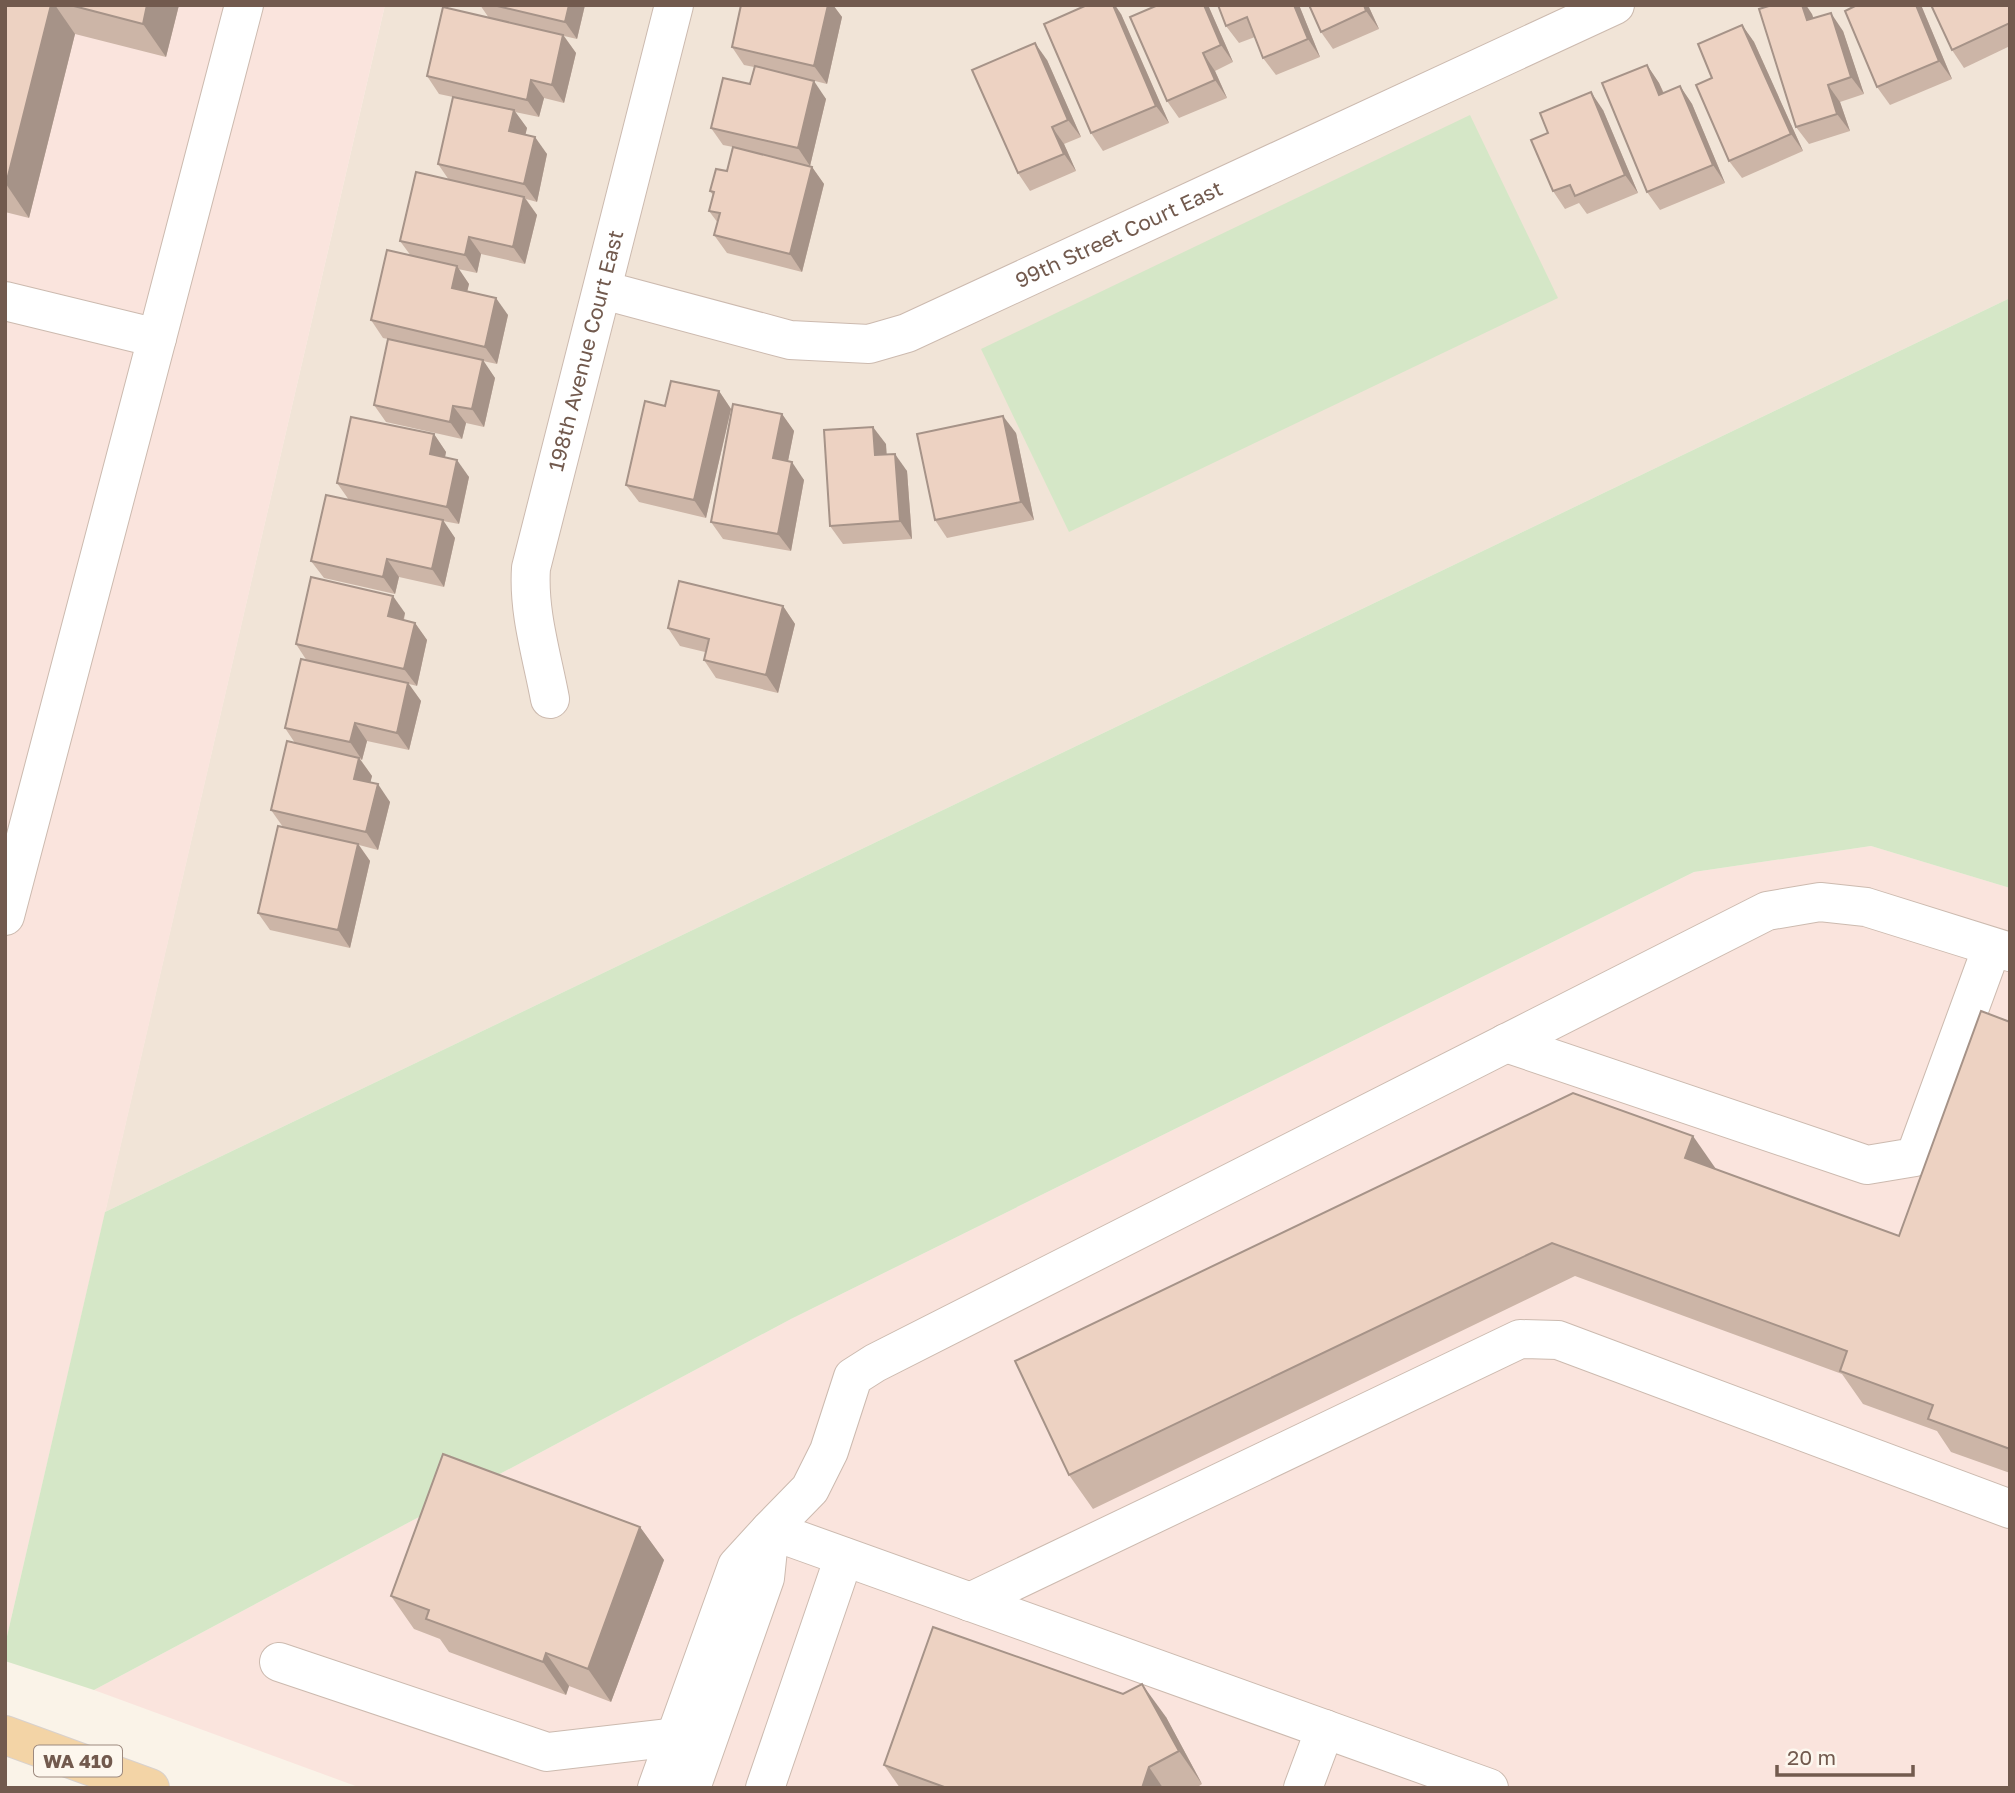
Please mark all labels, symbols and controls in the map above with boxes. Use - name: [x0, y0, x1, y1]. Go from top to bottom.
- street label: 99th Street Court East: [1011, 175, 1226, 293]
- street label: 198th Avenue Court East: [542, 227, 628, 474]
- scale bar: [1777, 1734, 1913, 1778]
- text: 20 m: [1787, 1744, 1836, 1770]
- road number: WA 410: [34, 1746, 122, 1777]

